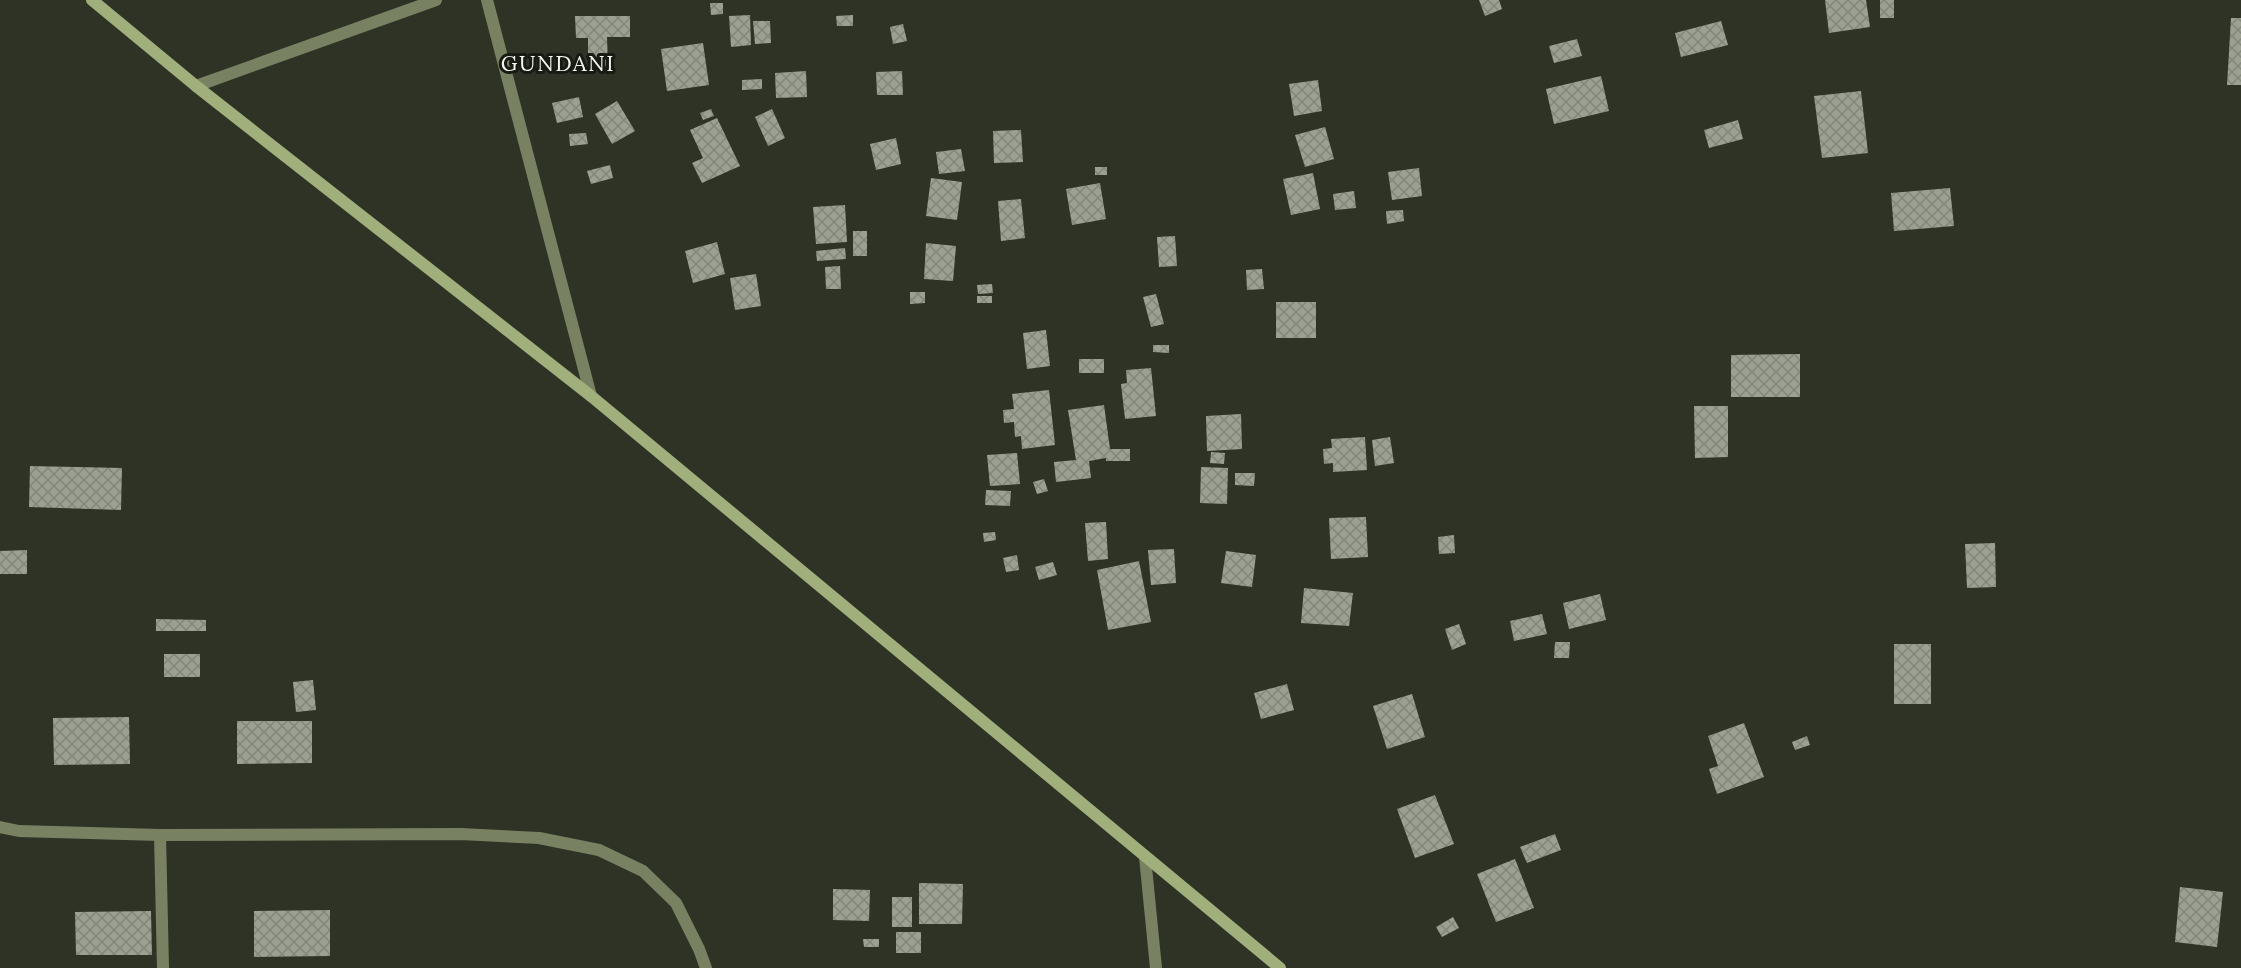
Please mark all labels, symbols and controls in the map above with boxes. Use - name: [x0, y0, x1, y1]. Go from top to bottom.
- district label: GUNDANI: [501, 49, 615, 77]

